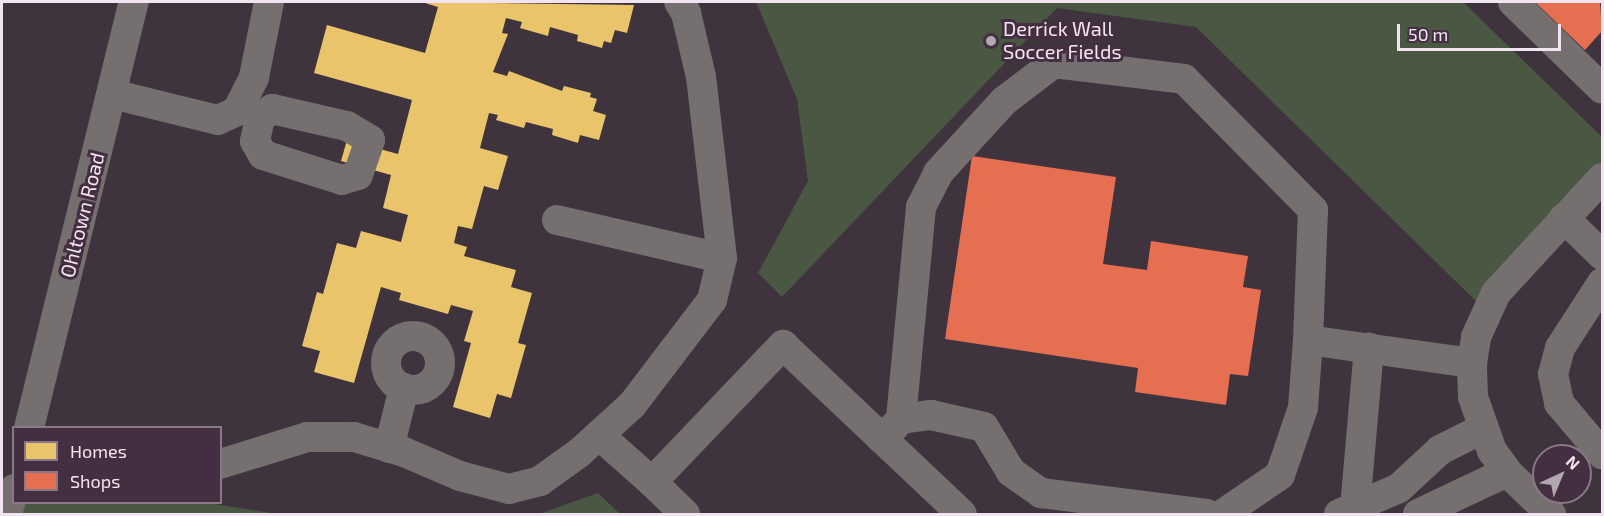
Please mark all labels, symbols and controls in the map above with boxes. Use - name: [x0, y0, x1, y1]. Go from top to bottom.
- scale bar: [1400, 12, 1564, 50]
- place label: Derrick Wall Soccer Fields: [1003, 17, 1122, 64]
- text: 50 m: [1408, 23, 1448, 45]
- marker: Derrick Wall Soccer Fields: [984, 34, 998, 48]
- street label: Ohltown Road: [55, 150, 109, 280]
- legend: [12, 426, 222, 504]
- text: Homes: [70, 440, 127, 462]
- north arrow: [1532, 444, 1592, 504]
- text: N: [1563, 451, 1584, 473]
- text: Shops: [70, 470, 120, 492]

